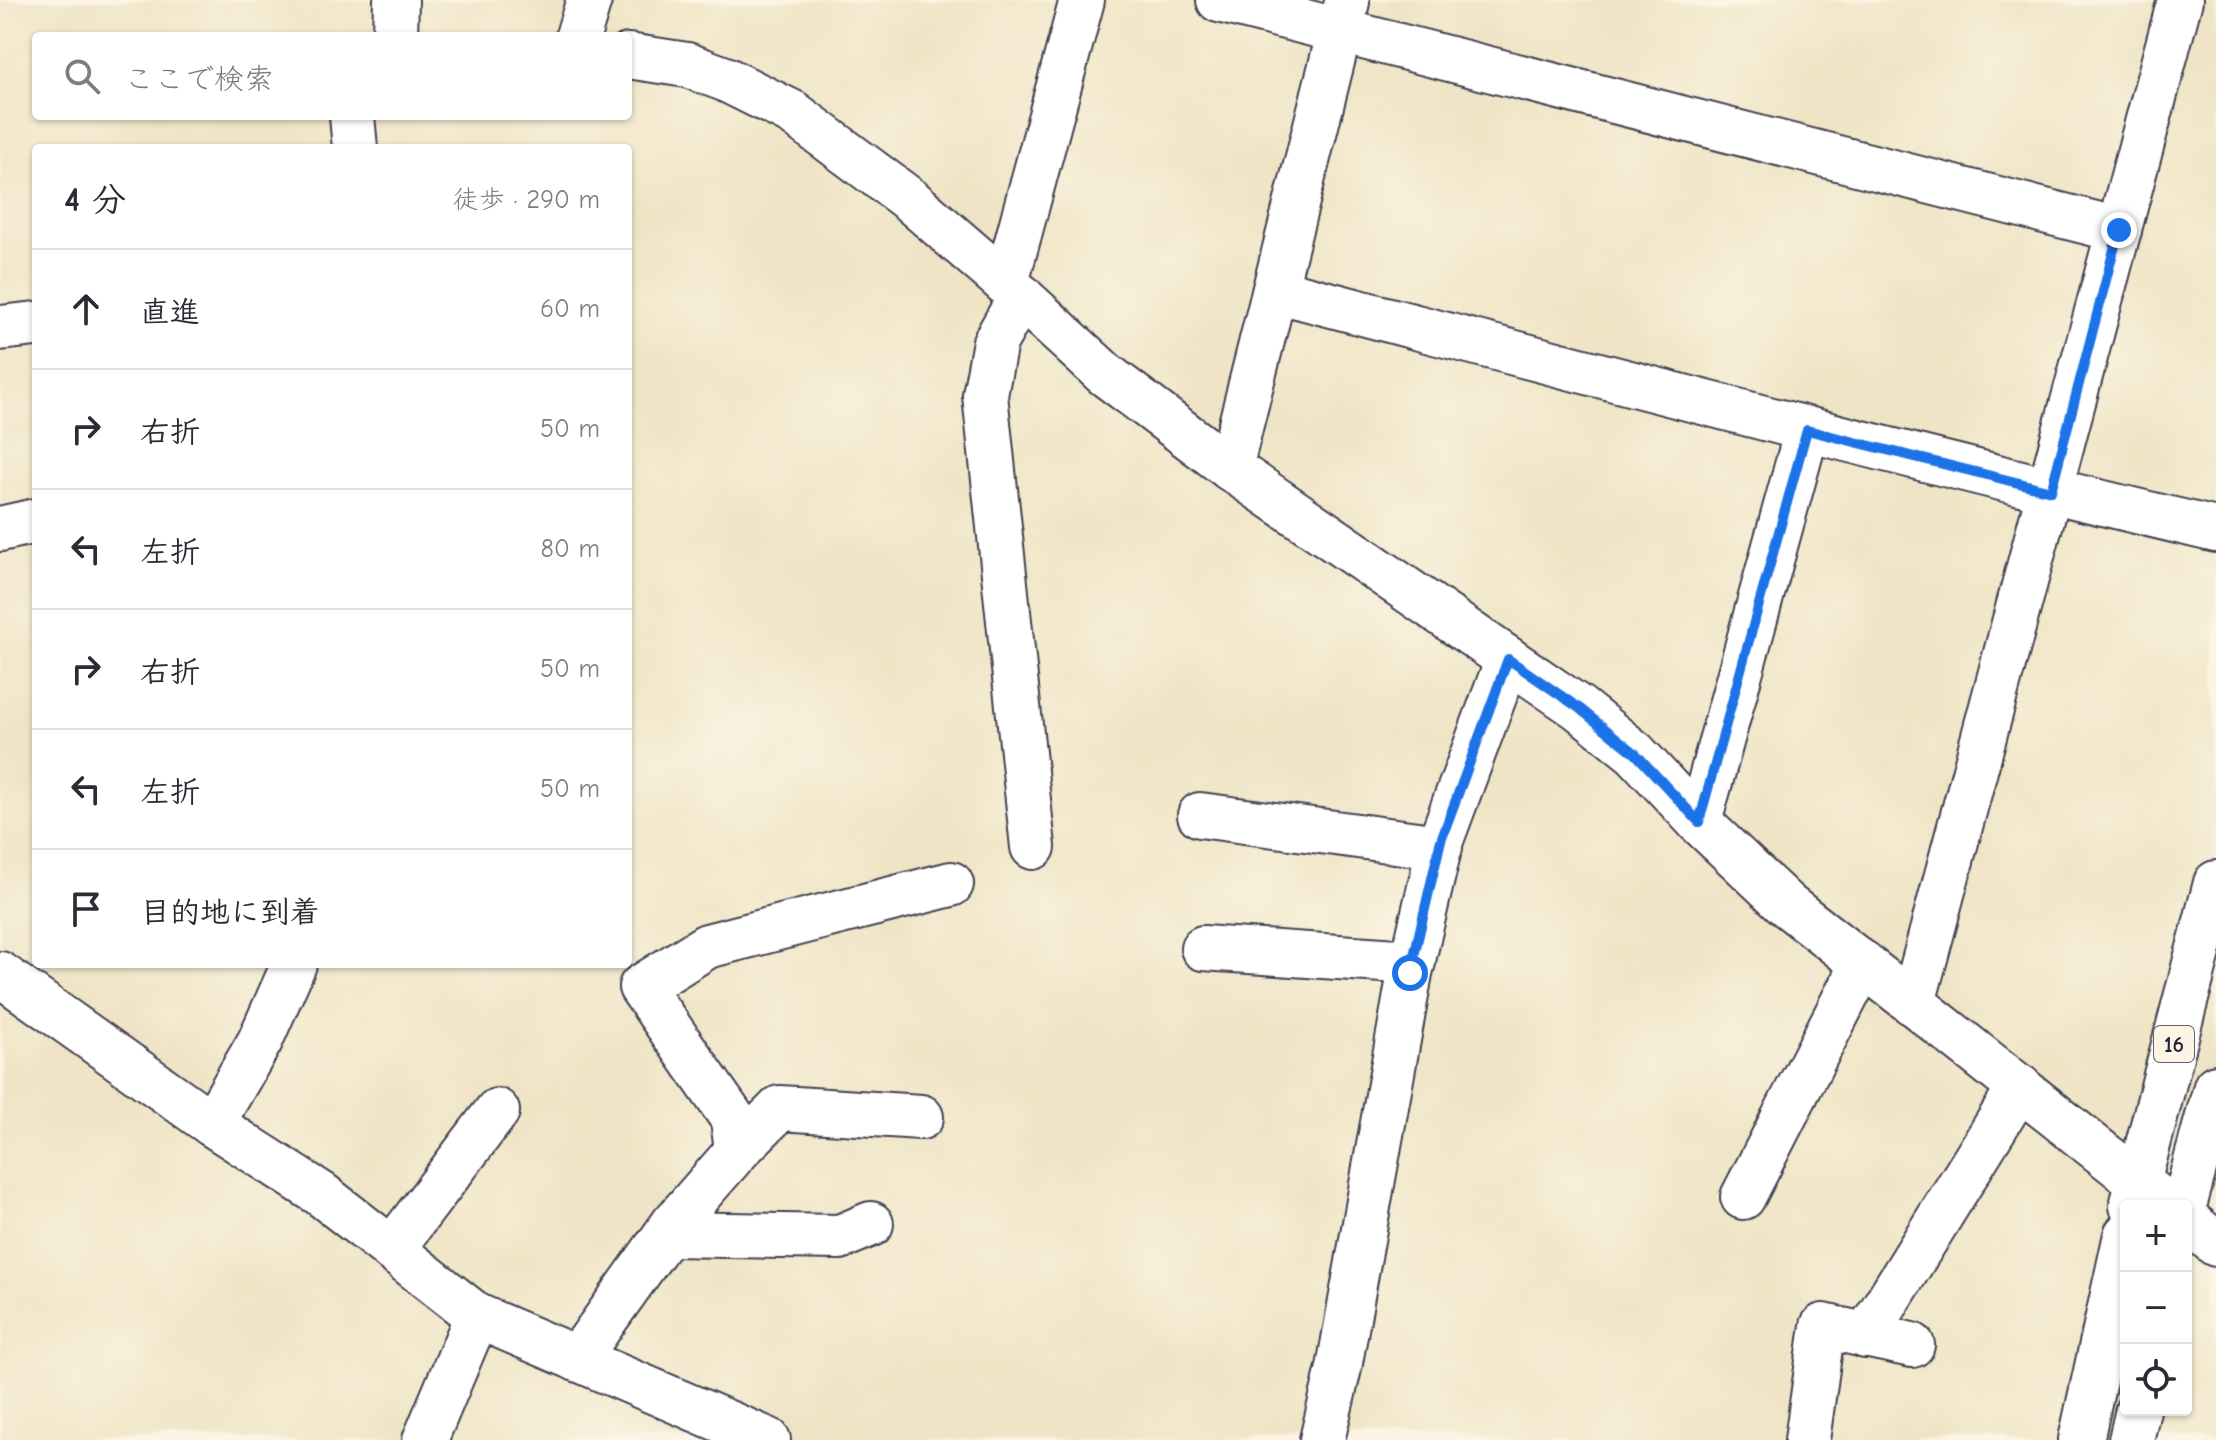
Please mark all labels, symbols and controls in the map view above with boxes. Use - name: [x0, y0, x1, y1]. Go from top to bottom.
- search box: [32, 32, 632, 120]
- icon: search: [60, 54, 104, 98]
- text: ここで検索: [124, 62, 274, 97]
- text: 4 分: [64, 180, 126, 220]
- text: 徒歩 · 290 m: [453, 185, 600, 215]
- route end: [2101, 212, 2137, 248]
- icon: ahead: [64, 287, 108, 331]
- text: 60 m: [540, 294, 600, 324]
- text: 直進: [140, 295, 200, 330]
- icon: right: [64, 407, 108, 451]
- text: 50 m: [540, 414, 600, 444]
- text: 右折: [140, 415, 200, 450]
- icon: left: [64, 527, 108, 571]
- text: 80 m: [541, 534, 600, 564]
- text: 左折: [140, 535, 200, 570]
- icon: right: [64, 647, 108, 691]
- text: 50 m: [540, 654, 600, 684]
- text: 右折: [140, 655, 200, 690]
- icon: left: [64, 767, 108, 811]
- text: 50 m: [540, 774, 600, 804]
- text: 左折: [140, 775, 200, 810]
- icon: arrive: [64, 887, 108, 931]
- text: 目的地に到着: [140, 895, 320, 930]
- route start: [1392, 955, 1428, 991]
- road number: 16: [2154, 1026, 2194, 1062]
- map controls: [2120, 1200, 2192, 1416]
- button: +: [2120, 1200, 2192, 1272]
- button: −: [2120, 1272, 2192, 1344]
- button: locate: [2120, 1344, 2192, 1416]

